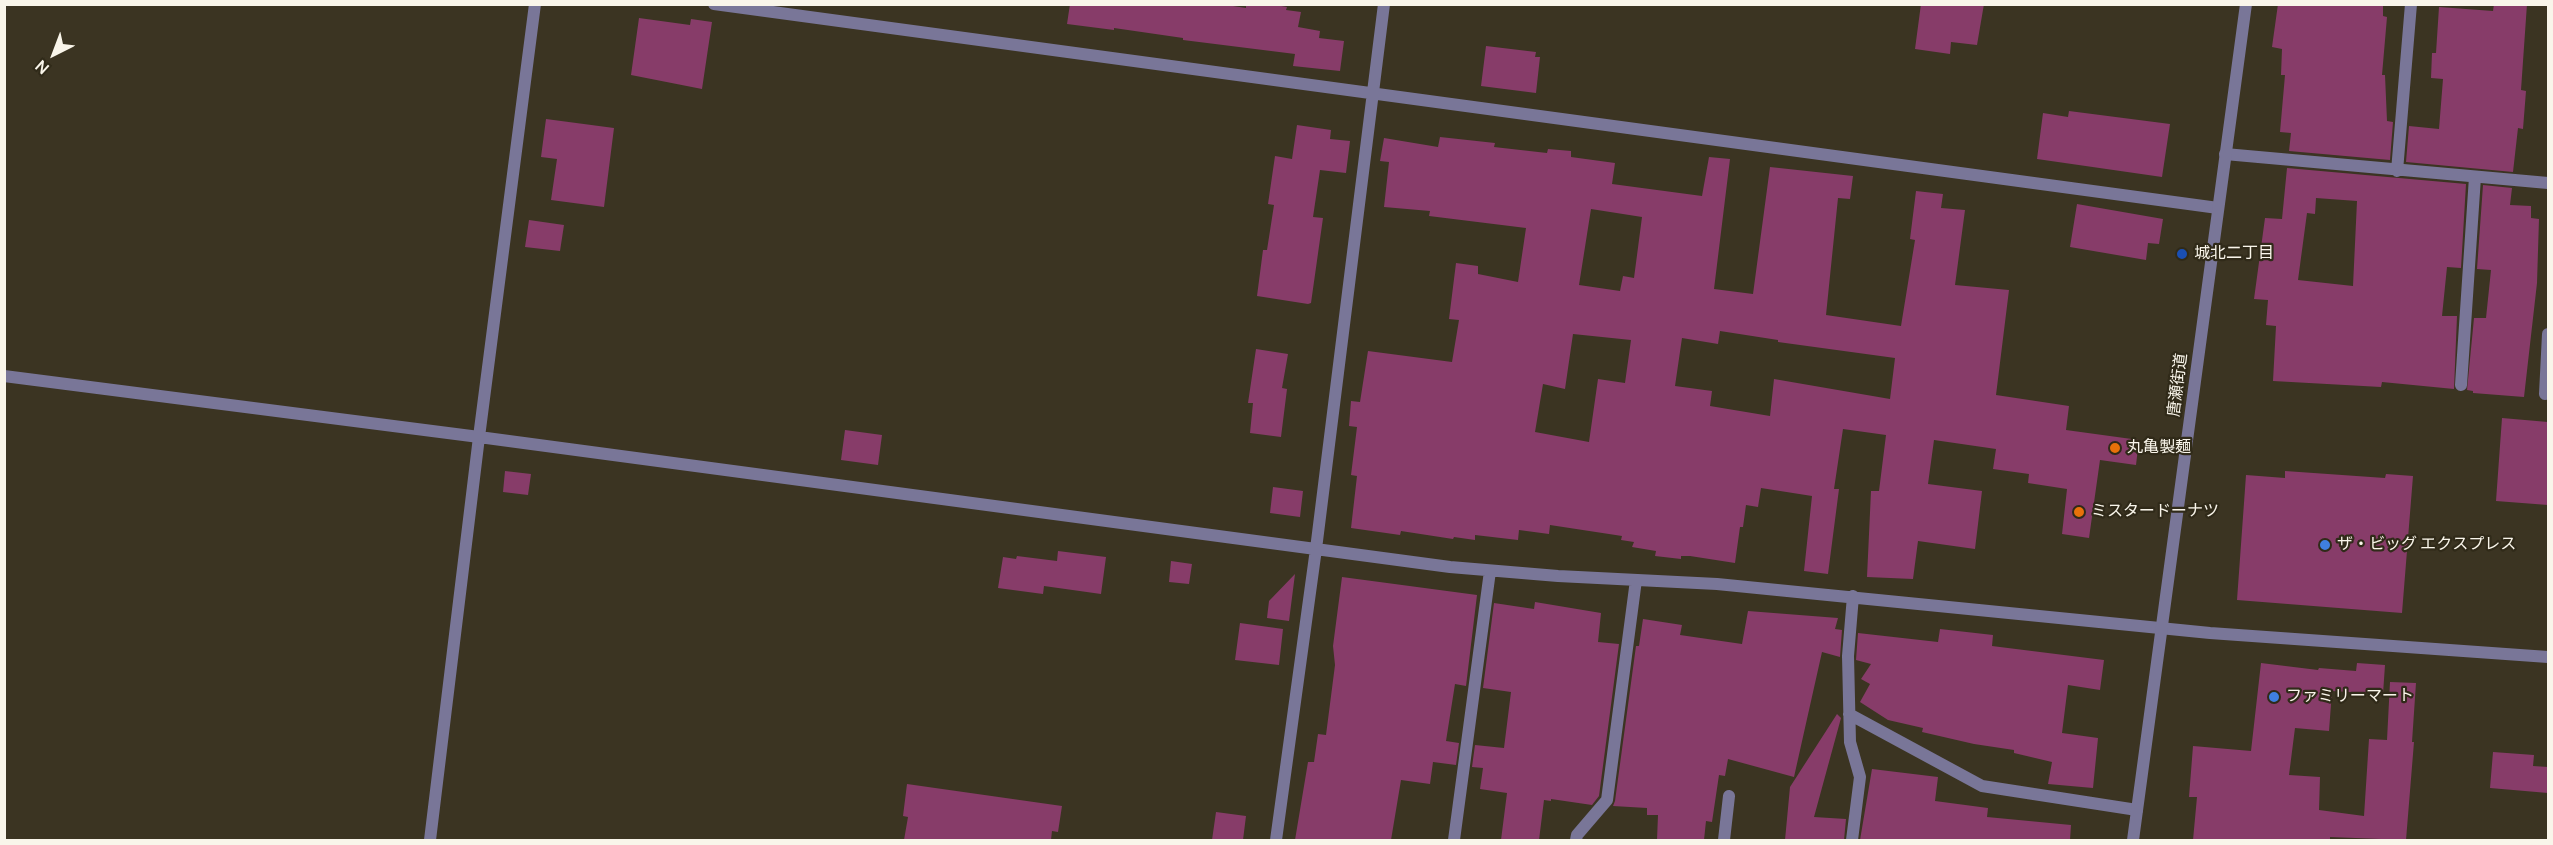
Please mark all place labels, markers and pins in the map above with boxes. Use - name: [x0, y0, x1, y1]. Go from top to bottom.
- place label: 城北二丁目: [2194, 244, 2274, 264]
- marker: 城北二丁目: [2175, 247, 2189, 261]
- place label: 丸亀製麺: [2127, 438, 2191, 458]
- marker: 丸亀製麺: [2108, 441, 2122, 455]
- place label: ミスタードーナツ: [2091, 502, 2219, 522]
- marker: ミスタードーナツ: [2072, 505, 2086, 519]
- place label: ザ・ビッグ エクスプレス: [2337, 535, 2516, 555]
- marker: ザ・ビッグ エクスプレス: [2318, 538, 2332, 552]
- place label: ファミリーマート: [2286, 687, 2414, 707]
- marker: ファミリーマート: [2267, 690, 2281, 704]

